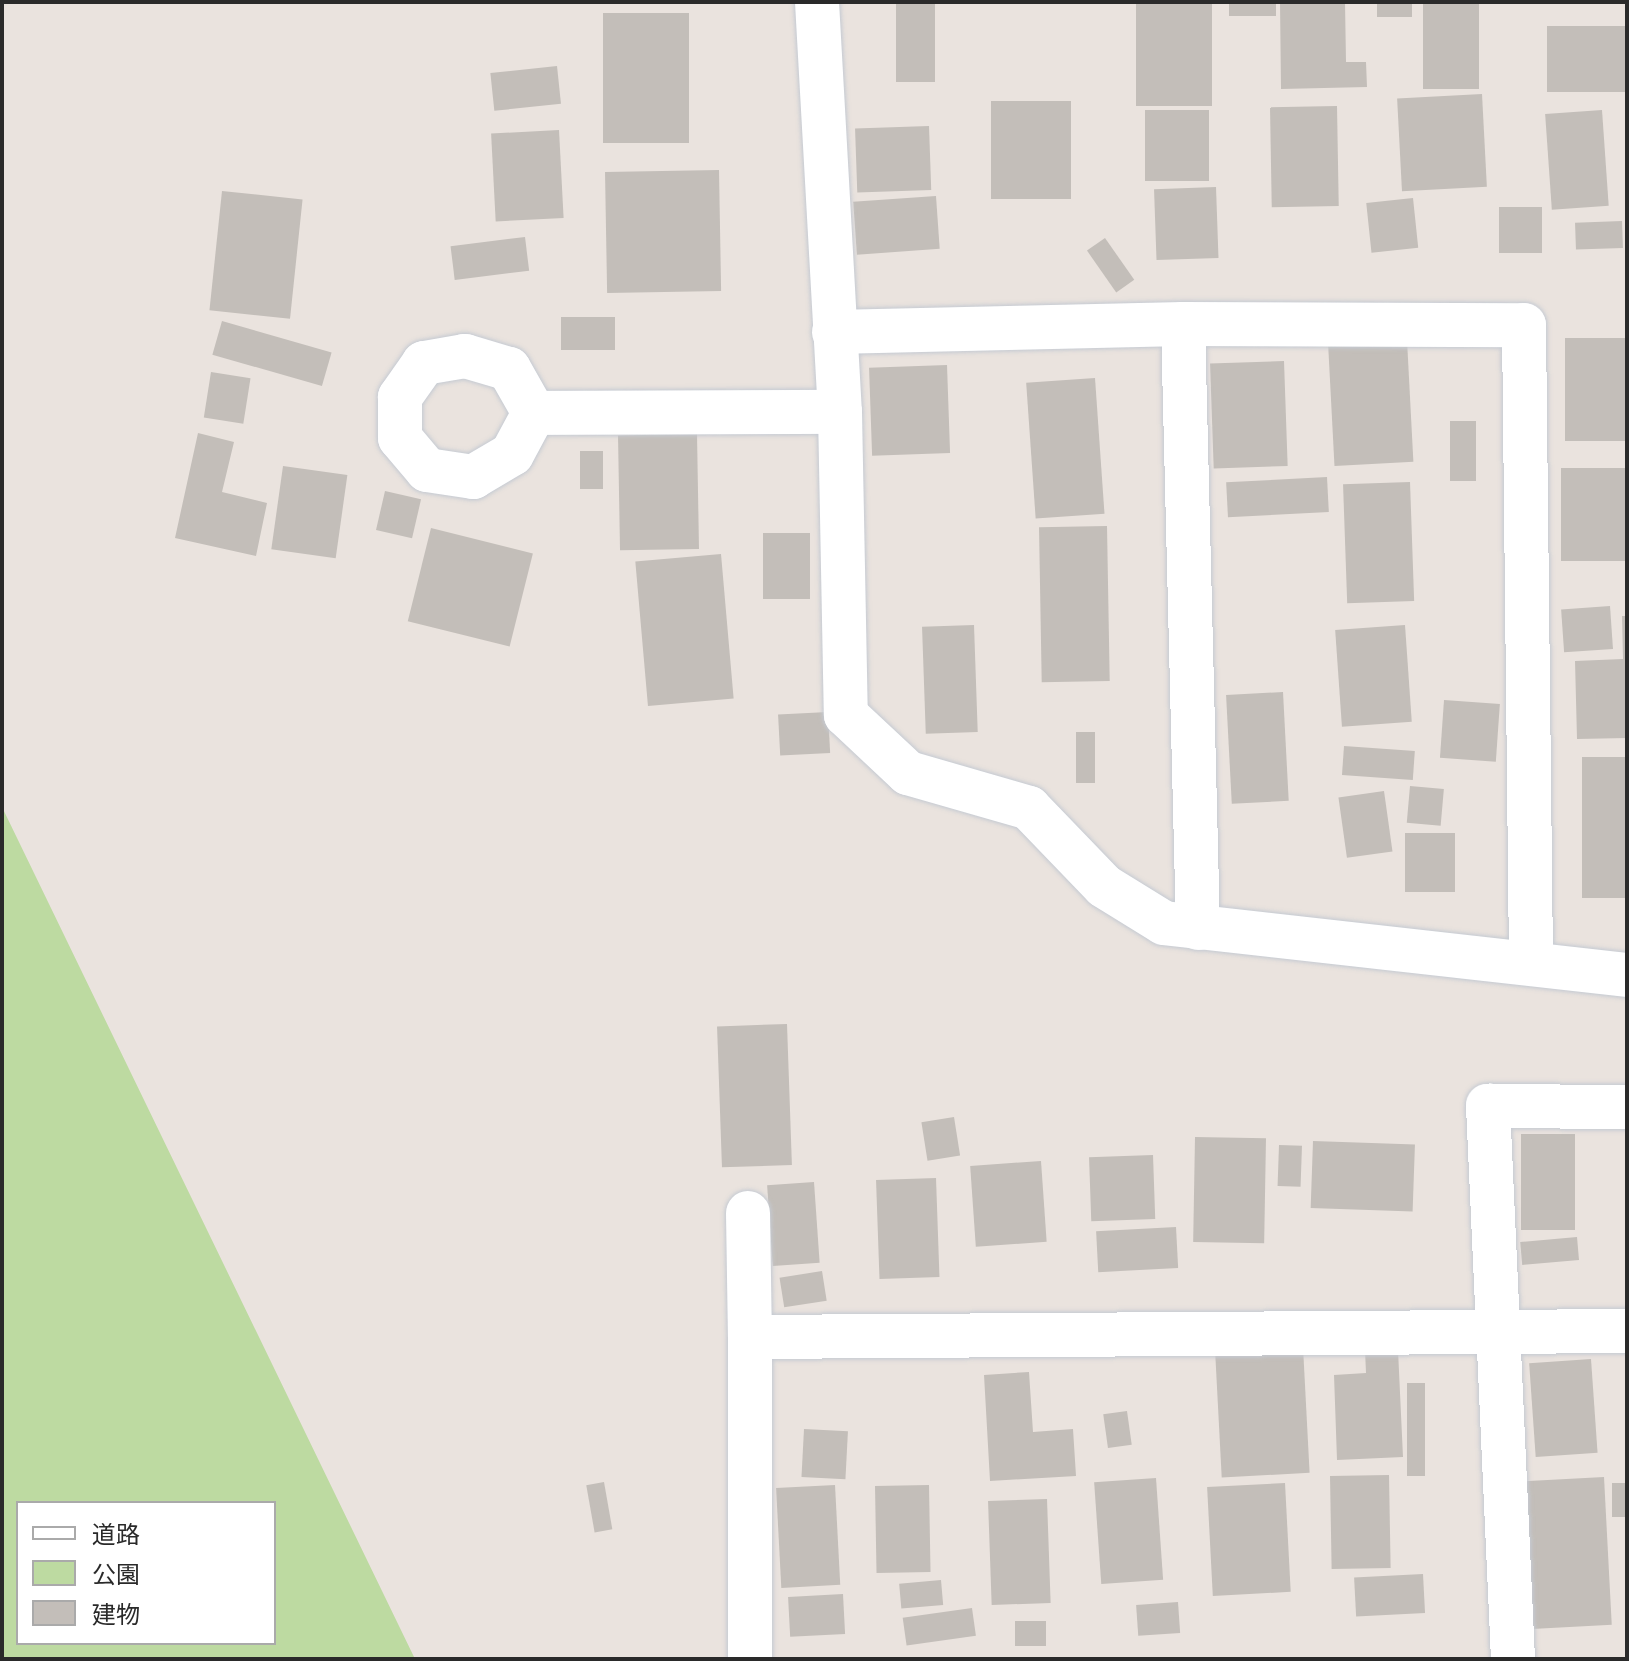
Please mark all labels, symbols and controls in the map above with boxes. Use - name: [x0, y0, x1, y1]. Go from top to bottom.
- legend: [16, 1501, 276, 1645]
- text: 道路: [92, 1524, 140, 1548]
- text: 公園: [92, 1564, 140, 1588]
- text: 建物: [92, 1604, 140, 1628]

